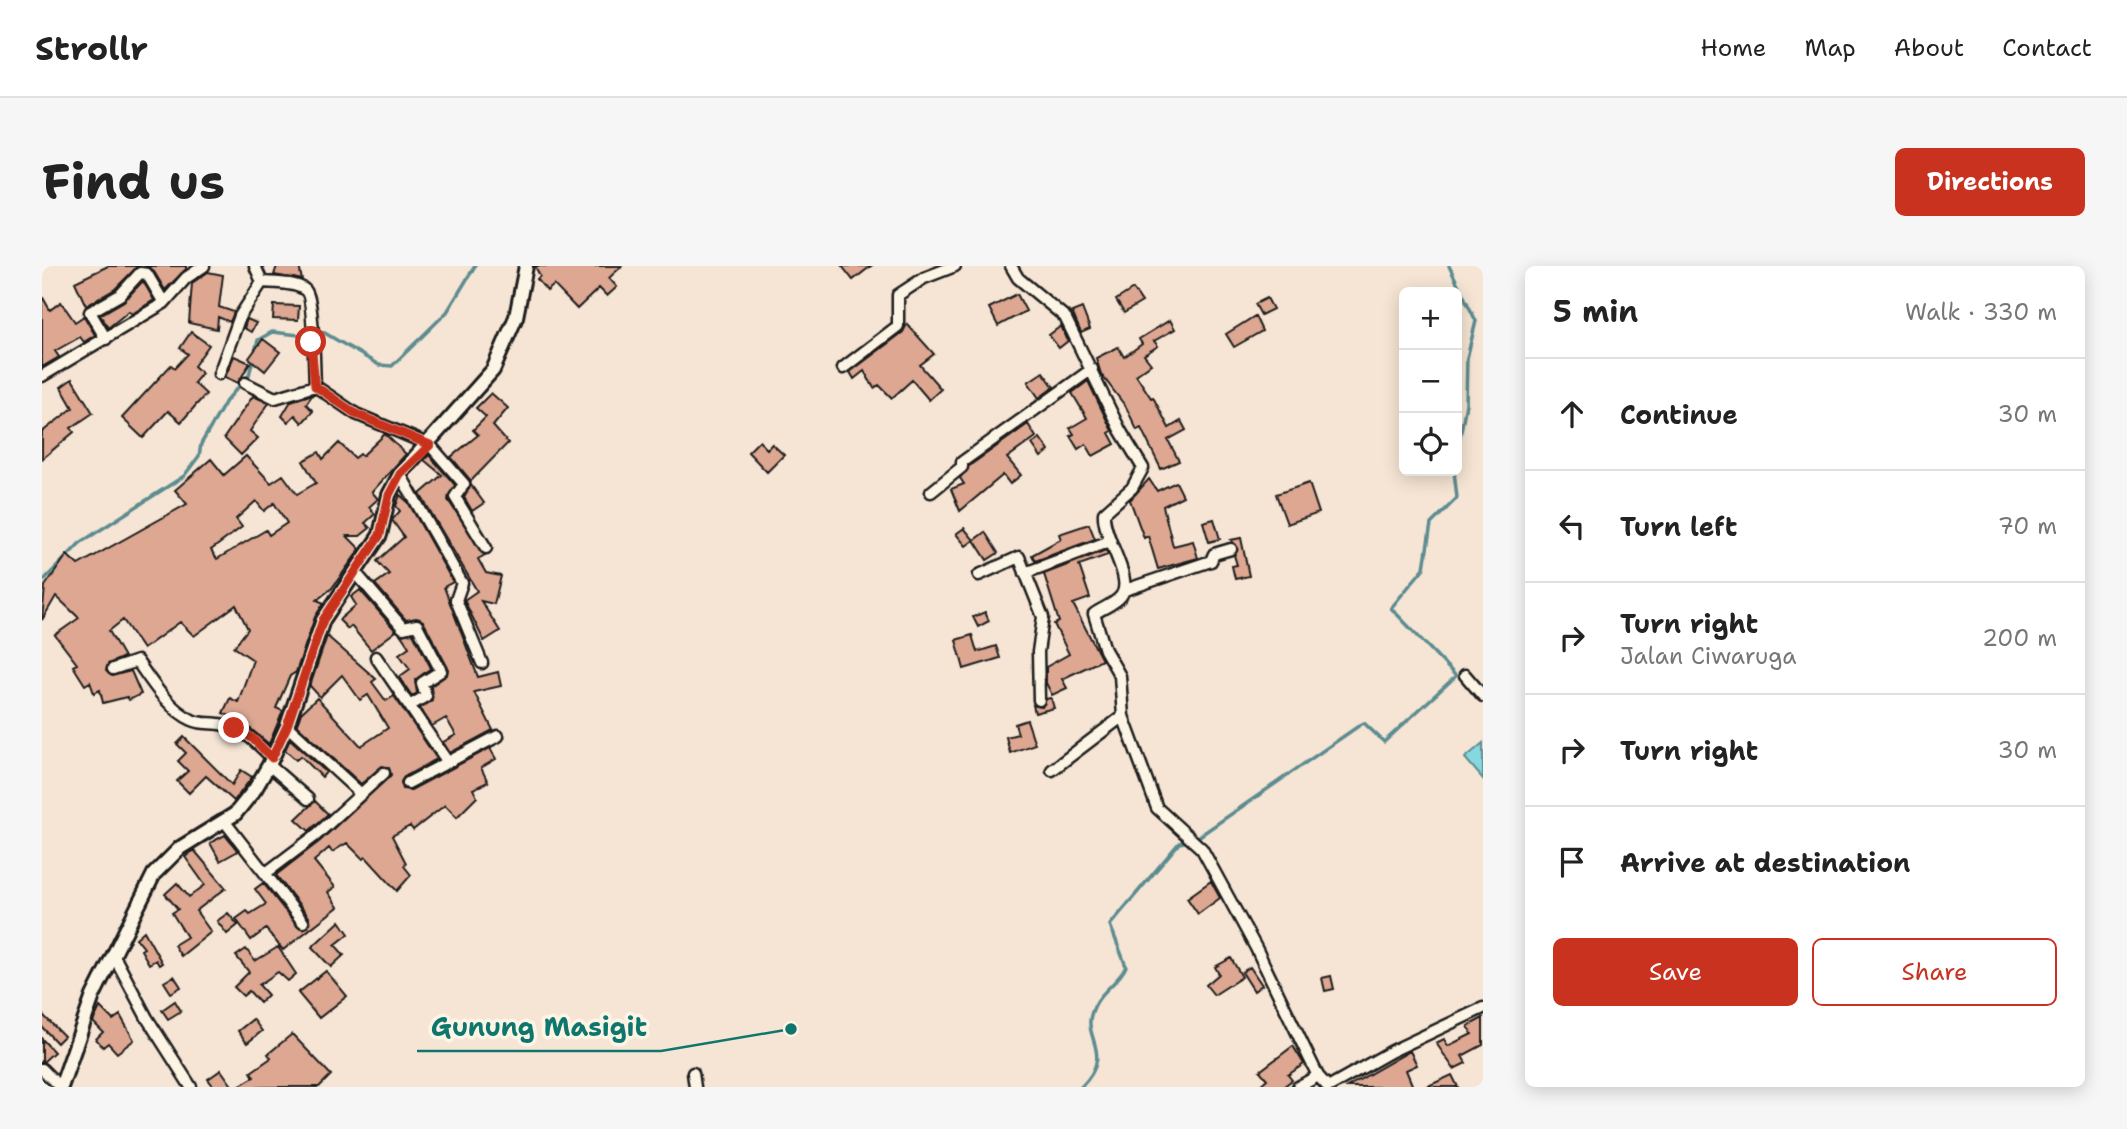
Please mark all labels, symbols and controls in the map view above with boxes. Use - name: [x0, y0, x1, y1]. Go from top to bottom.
- text: Strollr: [35, 26, 148, 71]
- text: Home: [1700, 32, 1766, 64]
- text: Map: [1804, 32, 1856, 64]
- text: About: [1894, 32, 1964, 64]
- text: Contact: [2002, 32, 2092, 64]
- button: Directions: [1895, 148, 2085, 216]
- text: Find us: [42, 149, 225, 215]
- map controls: [1399, 287, 1462, 476]
- button: +: [1399, 287, 1462, 350]
- text: 5 min: [1553, 291, 1638, 332]
- text: Walk · 330 m: [1905, 297, 2057, 327]
- route start: [295, 326, 326, 357]
- button: −: [1399, 350, 1462, 413]
- icon: ahead: [1553, 395, 1591, 433]
- text: Continue: [1620, 397, 1738, 432]
- text: 30 m: [1998, 399, 2057, 429]
- button: locate: [1399, 413, 1462, 476]
- icon: left: [1553, 507, 1591, 545]
- text: Turn left: [1620, 509, 1737, 544]
- text: 70 m: [1998, 511, 2057, 541]
- text: Turn right: [1620, 606, 1758, 641]
- icon: right: [1553, 619, 1591, 657]
- text: 200 m: [1982, 623, 2057, 653]
- text: Jalan Ciwaruga: [1620, 641, 1797, 671]
- route end: [218, 712, 249, 743]
- icon: right: [1553, 731, 1591, 769]
- text: Turn right: [1620, 733, 1758, 768]
- text: 30 m: [1998, 735, 2057, 765]
- icon: arrive: [1553, 843, 1591, 881]
- text: Arrive at destination: [1620, 845, 1910, 880]
- button: Save: [1553, 938, 1798, 1006]
- button: Share: [1812, 938, 2057, 1006]
- callout: Gunung Masigit: [417, 1004, 661, 1051]
- text: Gunung Masigit: [431, 1009, 647, 1044]

